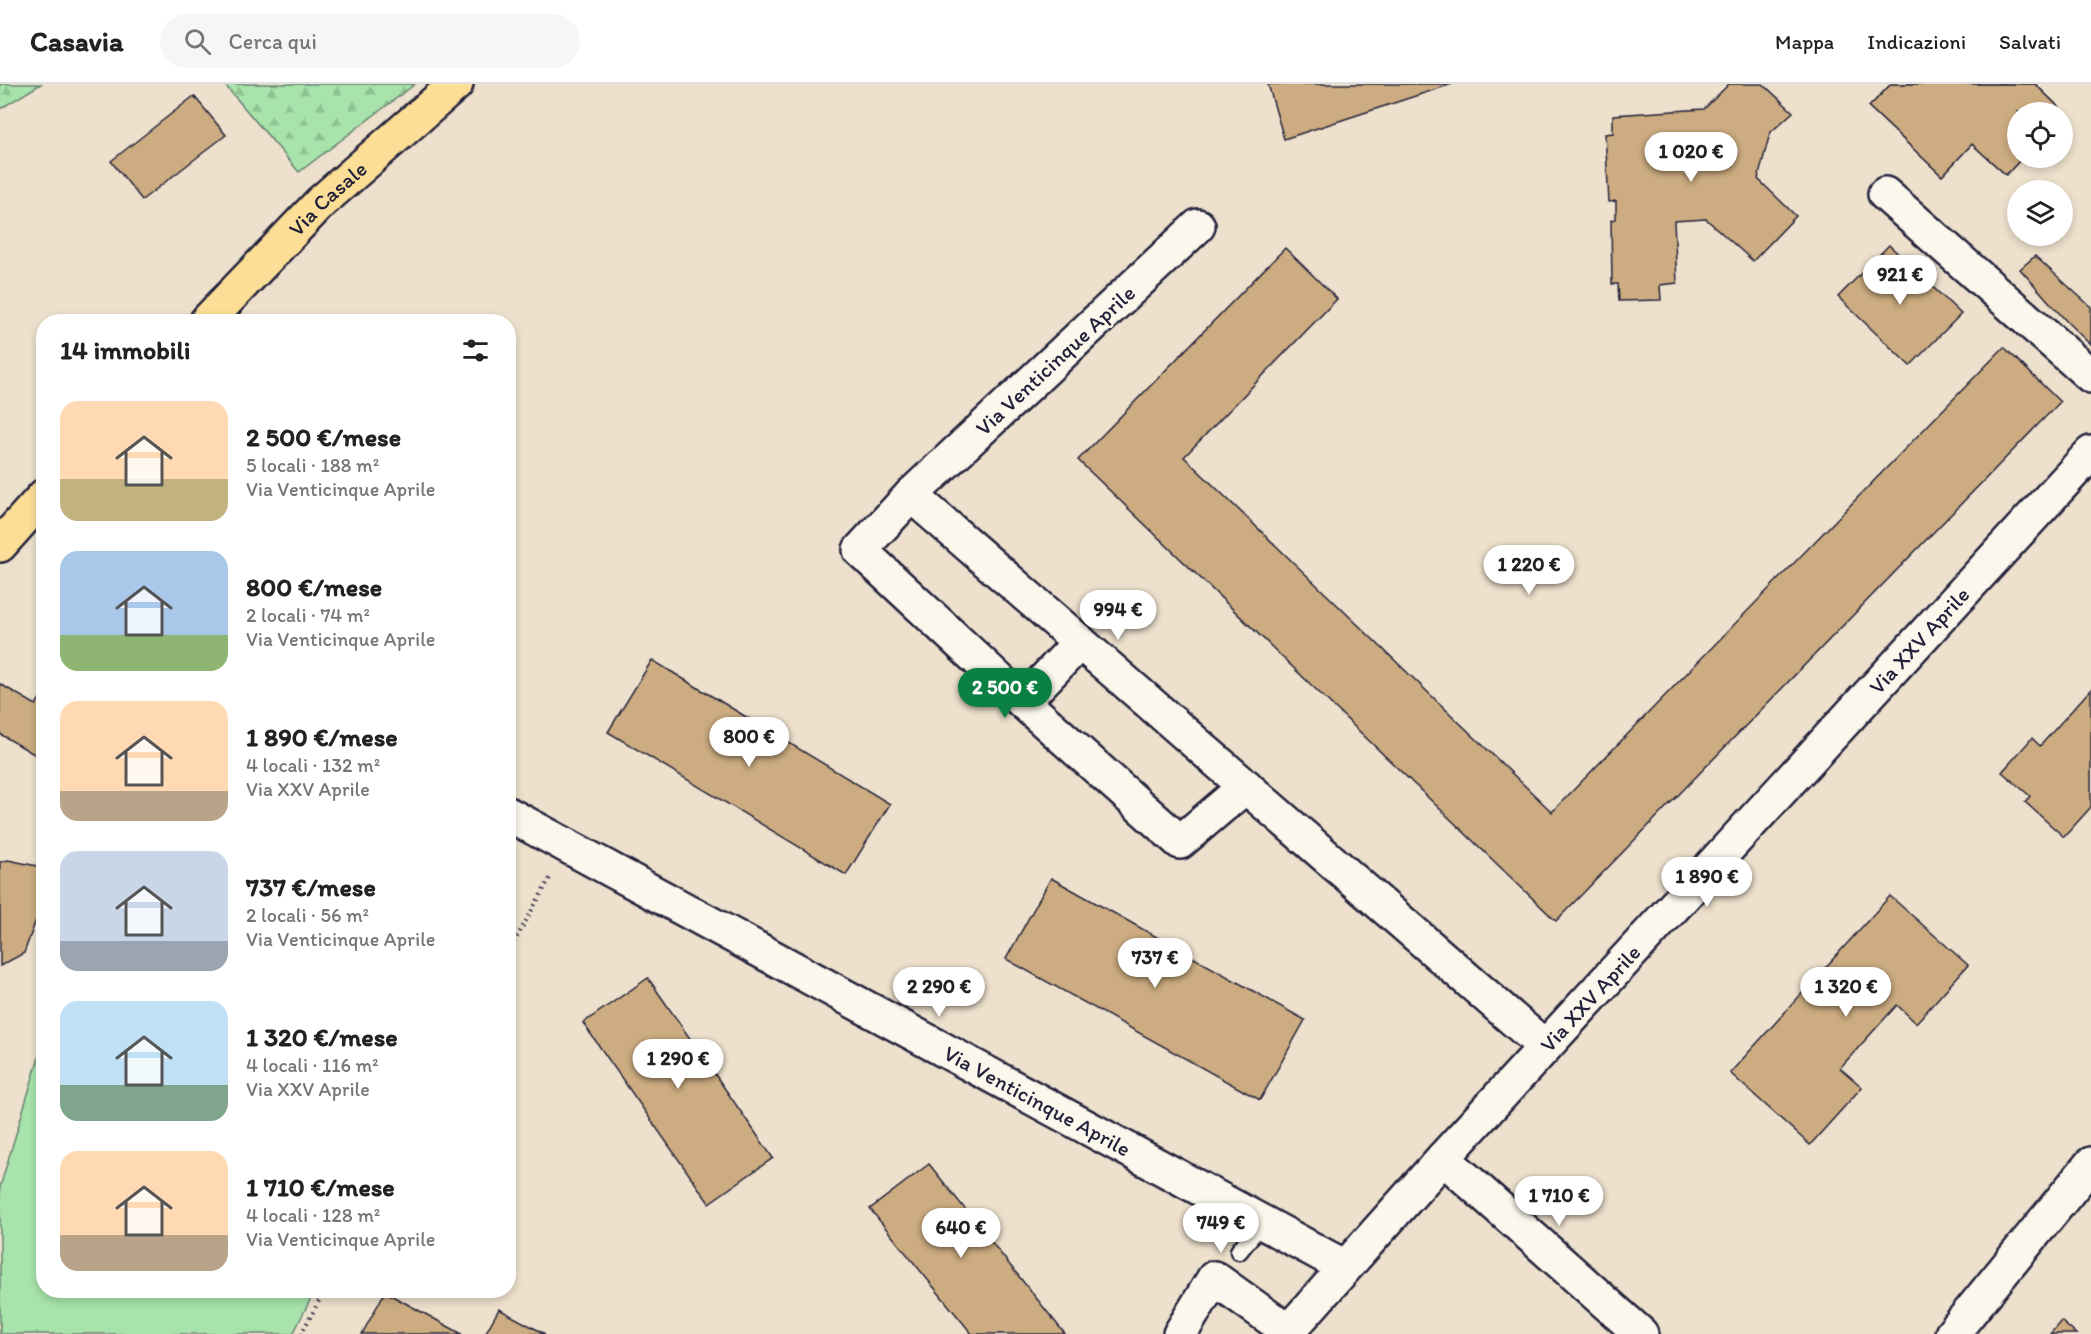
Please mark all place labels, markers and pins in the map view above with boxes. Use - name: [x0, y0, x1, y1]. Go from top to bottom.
- pin: 1 020 €: [1636, 132, 1746, 183]
- pin: 921 €: [1858, 255, 1942, 306]
- pin: 1 220 €: [1474, 545, 1584, 596]
- pin: 994 €: [1076, 590, 1160, 641]
- pin: 2 500 €: [950, 668, 1060, 719]
- pin: 800 €: [707, 717, 791, 768]
- pin: 1 890 €: [1652, 857, 1762, 908]
- pin: 737 €: [1113, 938, 1197, 989]
- pin: 2 290 €: [884, 967, 994, 1018]
- pin: 1 320 €: [1791, 967, 1901, 1018]
- pin: 1 290 €: [623, 1039, 733, 1090]
- pin: 1 710 €: [1504, 1176, 1614, 1227]
- pin: 749 €: [1179, 1203, 1263, 1254]
- pin: 640 €: [919, 1208, 1003, 1259]

